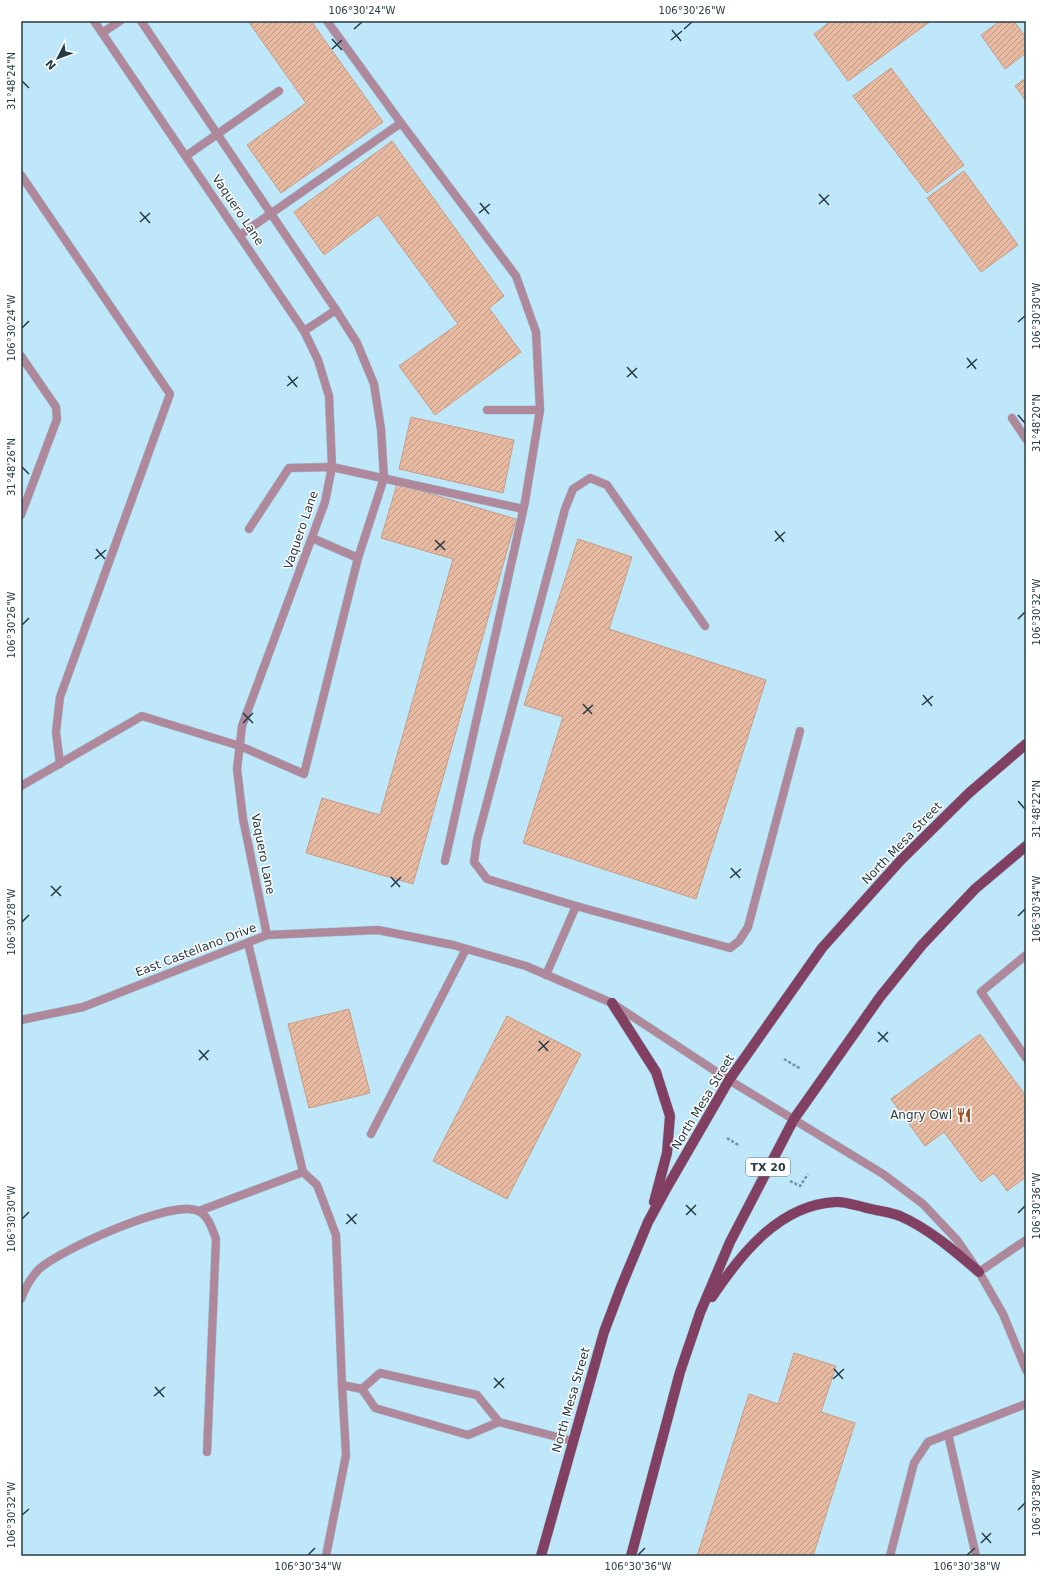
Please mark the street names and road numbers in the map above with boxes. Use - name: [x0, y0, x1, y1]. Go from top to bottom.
- street label: Vaquero Lane: [209, 172, 267, 248]
- street label: Vaquero Lane: [281, 489, 321, 571]
- street label: North Mesa Street: [859, 799, 945, 887]
- street label: Vaquero Lane: [248, 812, 278, 896]
- street label: East Castellano Drive: [133, 920, 259, 980]
- street label: North Mesa Street: [669, 1051, 737, 1152]
- road number: TX 20: [746, 1158, 790, 1176]
- street label: North Mesa Street: [549, 1345, 593, 1454]

